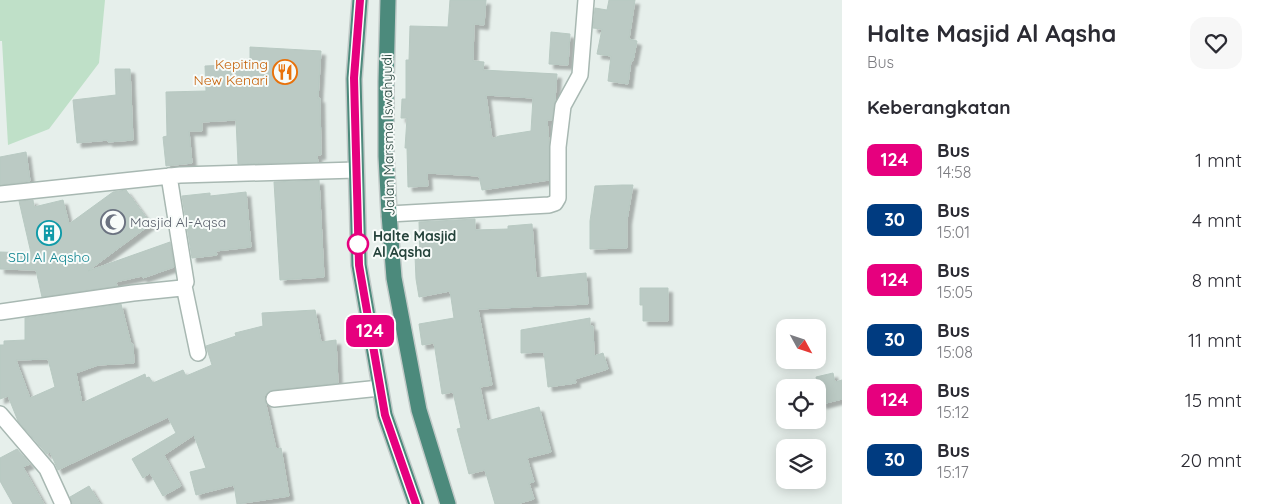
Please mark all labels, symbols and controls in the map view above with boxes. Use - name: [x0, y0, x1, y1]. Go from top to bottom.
- button: heart: [1190, 17, 1242, 69]
- text: Halte Masjid Al Aqsha: [867, 18, 1116, 48]
- text: Bus: [867, 52, 894, 72]
- street label: Jalan Marsma Iswahyudi: [378, 54, 398, 216]
- place label: Kepiting New Kenari: [194, 55, 268, 89]
- restaurant icon: Kepiting New Kenari: [272, 59, 298, 85]
- text: Keberangkatan: [867, 95, 1011, 119]
- text: Bus: [937, 138, 970, 162]
- text: 124: [881, 148, 908, 171]
- text: 1 mnt: [1195, 148, 1242, 172]
- text: 14:58: [937, 162, 971, 182]
- text: Bus: [937, 198, 970, 222]
- text: 30: [884, 208, 905, 231]
- text: 4 mnt: [1192, 208, 1242, 232]
- mosque icon: Masjid Al-Aqsa: [100, 209, 126, 235]
- place label: Masjid Al-Aqsa: [130, 213, 226, 231]
- building icon: SDI Al Aqsho: [36, 220, 62, 246]
- text: 15:01: [937, 222, 970, 242]
- place label: Halte Masjid Al Aqsha: [373, 227, 456, 261]
- marker: Halte Masjid Al Aqsha: [347, 233, 369, 255]
- place label: SDI Al Aqsho: [8, 248, 90, 266]
- text: Bus: [937, 258, 970, 282]
- text: 124: [881, 268, 908, 291]
- text: 8 mnt: [1192, 268, 1242, 292]
- text: 15:05: [937, 282, 973, 302]
- line badge: 124: [341, 315, 399, 347]
- text: Bus: [937, 318, 970, 342]
- text: 124: [356, 319, 384, 342]
- north arrow: [776, 319, 826, 369]
- map controls: [776, 319, 826, 489]
- text: 30: [884, 328, 905, 351]
- text: 11 mnt: [1188, 328, 1242, 352]
- text: 15:08: [937, 342, 973, 362]
- text: Bus: [937, 378, 970, 402]
- button: locate: [776, 379, 826, 429]
- text: 124: [881, 388, 908, 411]
- text: 15 mnt: [1185, 388, 1242, 412]
- text: 15:12: [937, 402, 969, 422]
- text: Bus: [937, 438, 970, 462]
- button: layers: [776, 439, 826, 489]
- text: 30: [884, 448, 905, 471]
- text: 20 mnt: [1180, 448, 1242, 472]
- text: 15:17: [937, 462, 969, 482]

